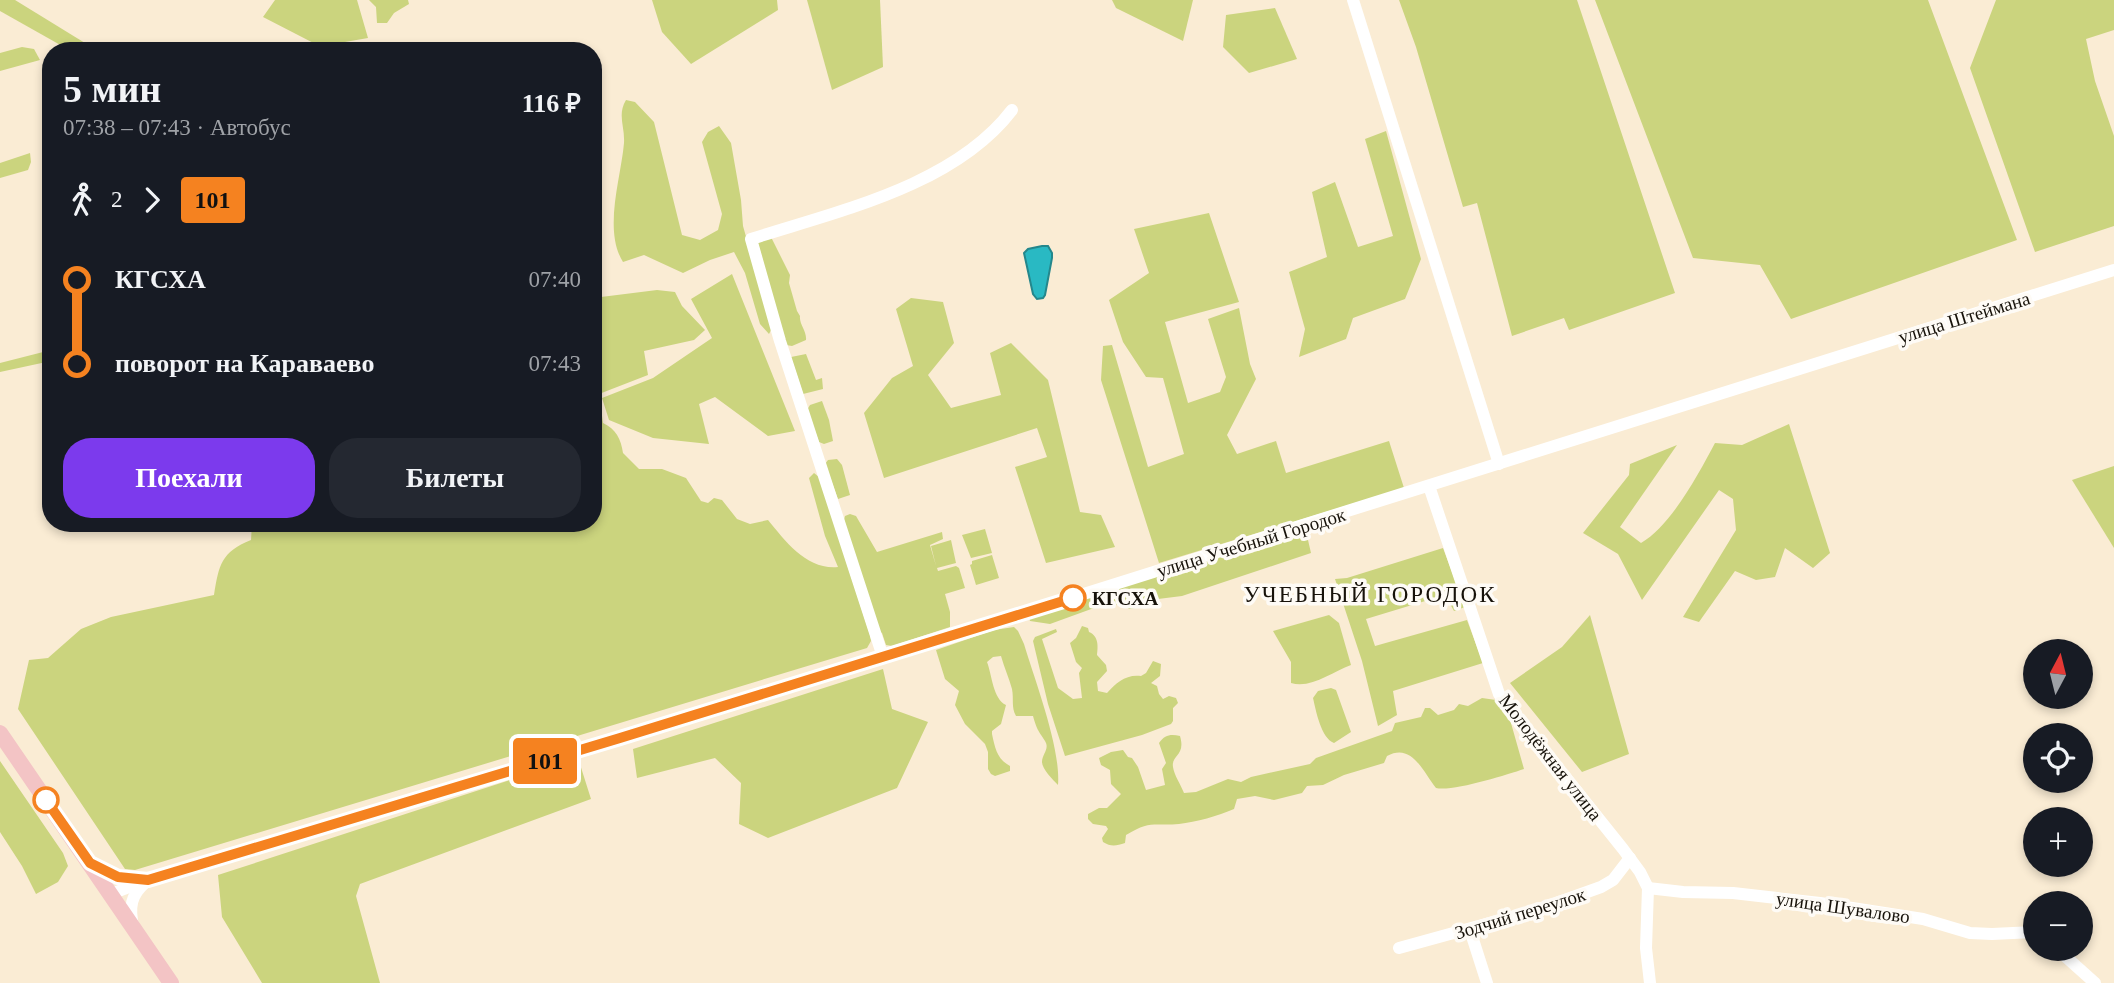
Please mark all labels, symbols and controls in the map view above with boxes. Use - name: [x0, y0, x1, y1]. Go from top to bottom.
- text: 5 мин: [63, 68, 161, 110]
- text: 116 ₽: [522, 89, 581, 118]
- text: 07:38 – 07:43 · Автобус: [63, 115, 291, 140]
- icon: walk: [63, 181, 101, 219]
- icon: forward: [133, 181, 171, 219]
- text: 2: [111, 187, 123, 212]
- text: 101: [195, 187, 231, 213]
- text: КГСХА: [115, 265, 206, 294]
- text: 07:40: [529, 267, 581, 292]
- street label: улица Штеймана: [1896, 287, 2033, 347]
- text: поворот на Караваево: [115, 349, 374, 378]
- text: 07:43: [529, 351, 581, 376]
- button: Поехали: [63, 438, 315, 518]
- button: Билеты: [329, 438, 581, 518]
- street label: улица Учебный Городок: [1154, 504, 1349, 581]
- district label: УЧЕБНЫЙ ГОРОДОК: [1243, 582, 1497, 607]
- marker: КГСХА: [1060, 585, 1086, 611]
- place label: КГСХА: [1092, 588, 1159, 609]
- north arrow: [2023, 639, 2093, 709]
- map controls: [2023, 639, 2093, 961]
- street label: Молодёжная улица: [1495, 690, 1607, 825]
- button: locate: [2023, 723, 2093, 793]
- line badge: 101: [505, 738, 585, 784]
- text: 101: [527, 748, 563, 774]
- unlabelled marker: [33, 787, 59, 813]
- button: +: [2023, 807, 2093, 877]
- street label: Зодчий переулок: [1452, 883, 1589, 943]
- street label: улица Шувалово: [1775, 888, 1911, 927]
- button: −: [2023, 891, 2093, 961]

